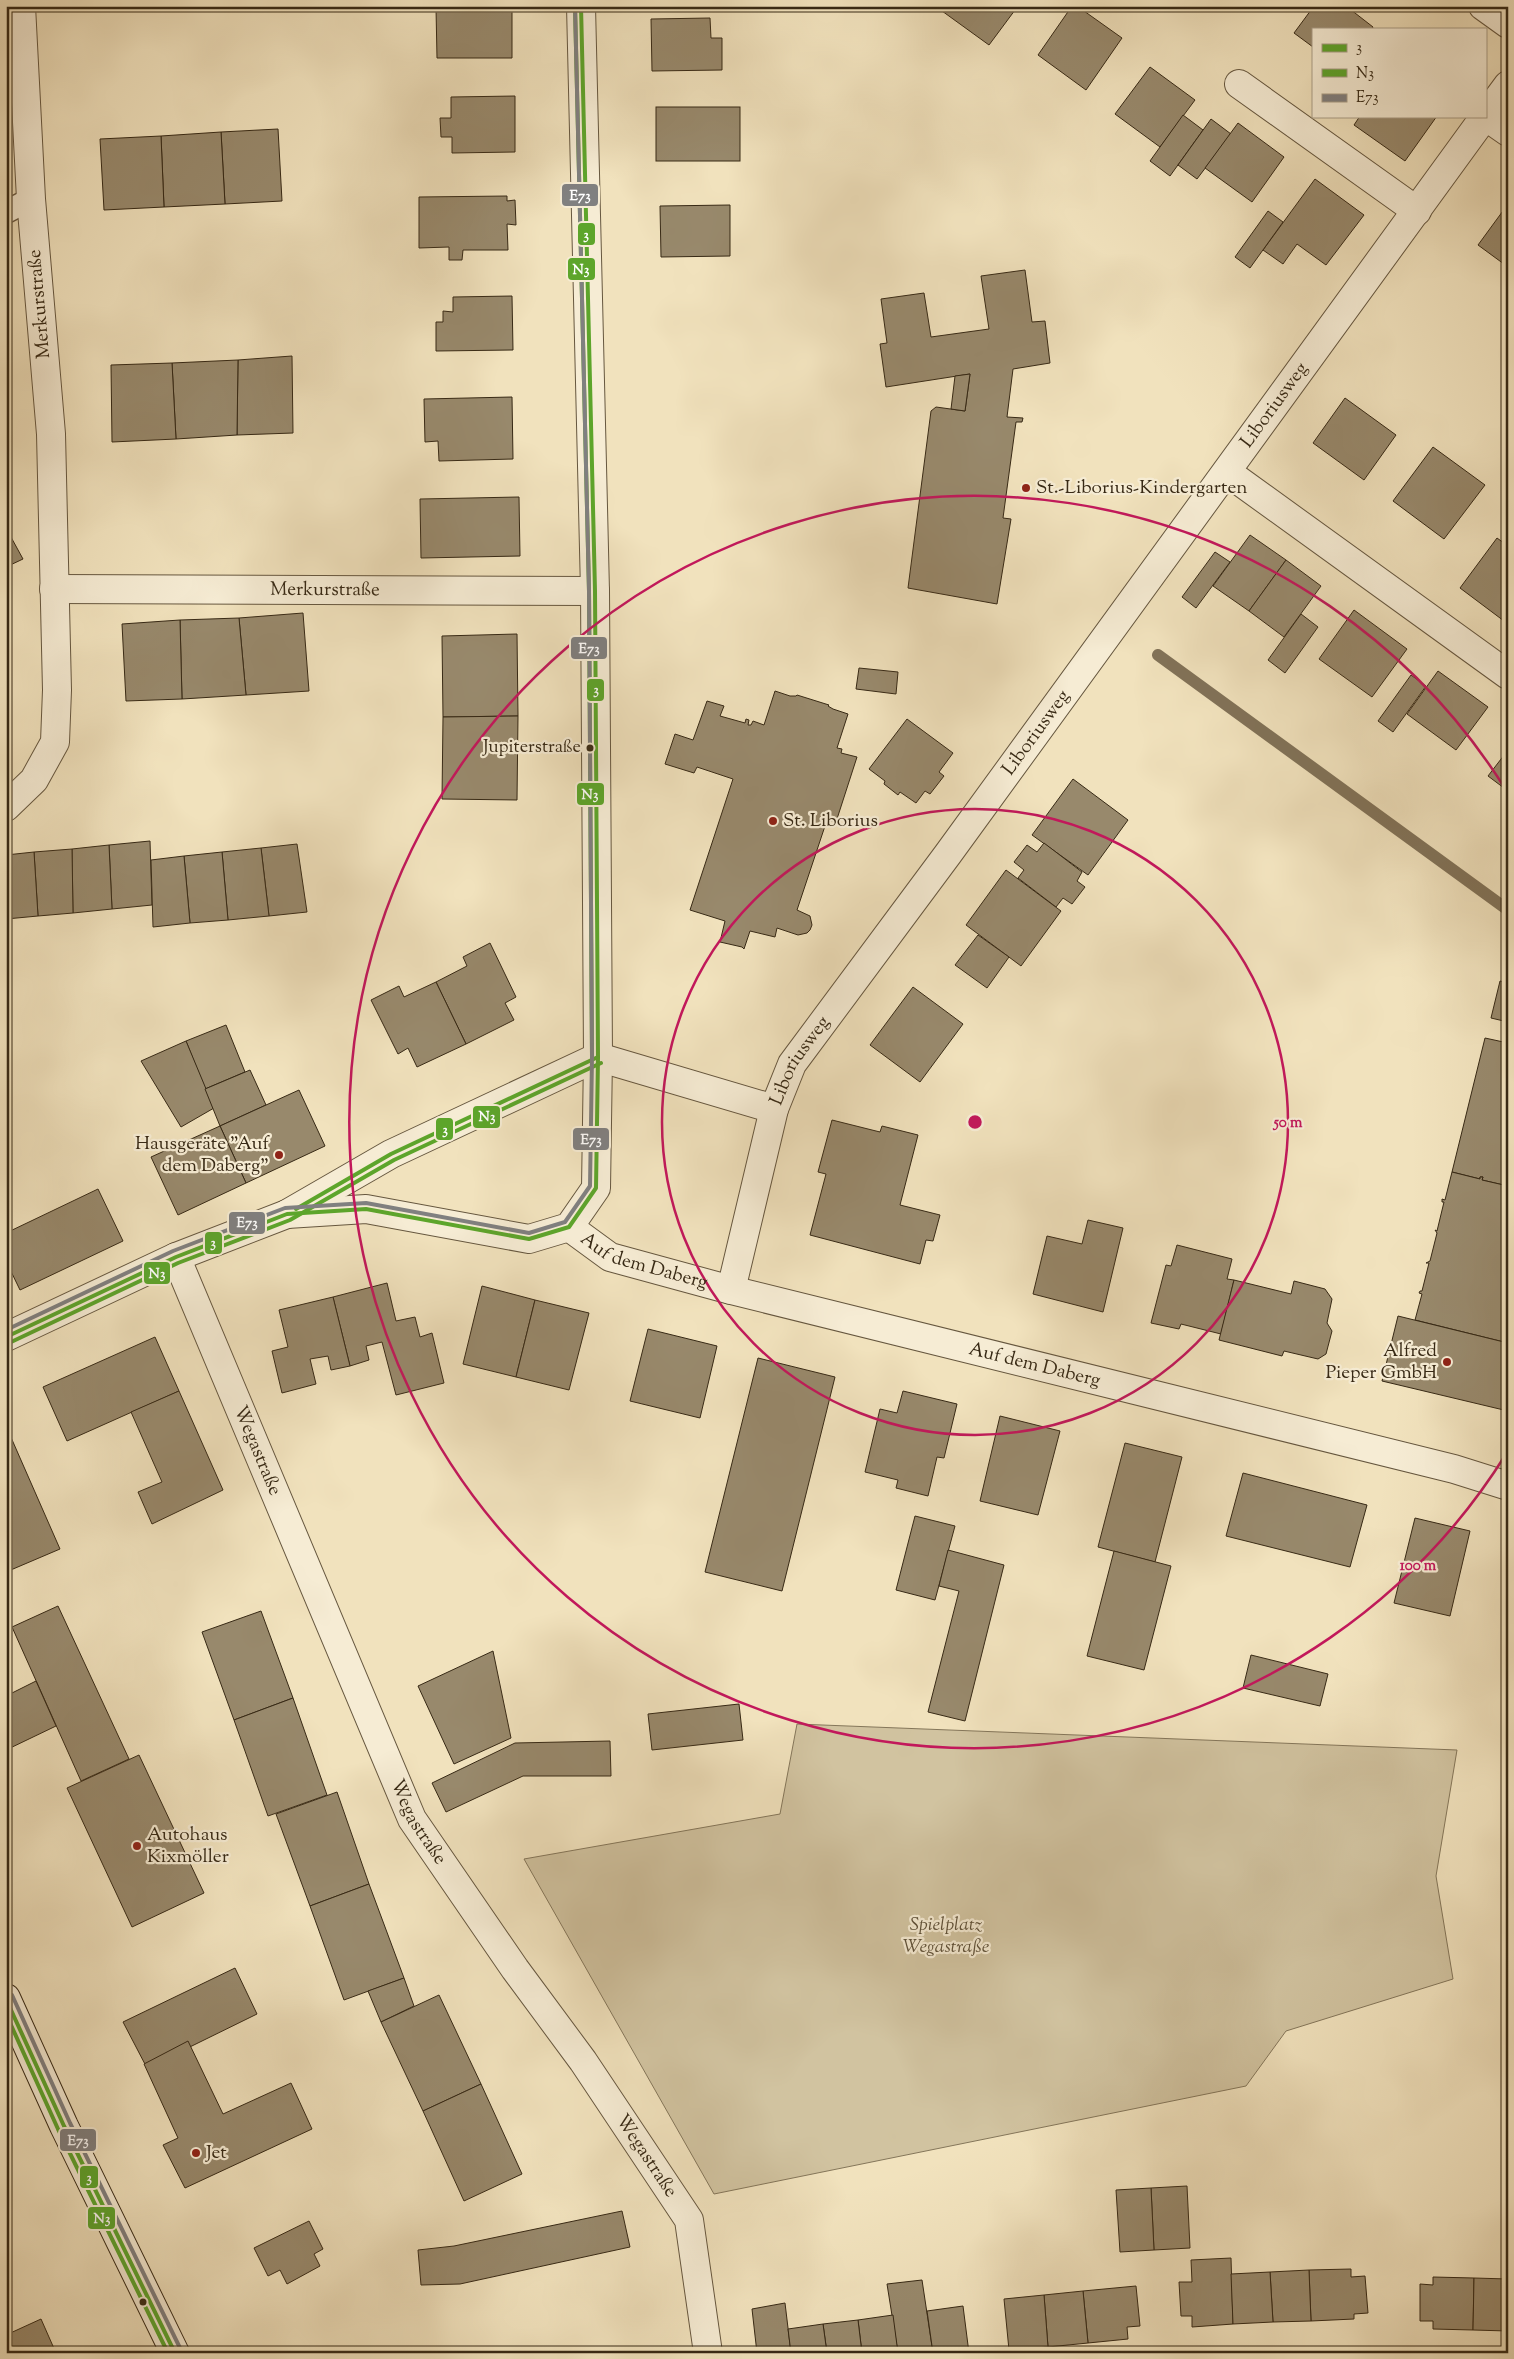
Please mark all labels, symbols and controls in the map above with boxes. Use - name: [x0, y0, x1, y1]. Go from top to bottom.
- legend: [1312, 28, 1486, 118]
- text: 3: [1356, 38, 1362, 59]
- text: N3: [1356, 64, 1374, 85]
- text: E73: [1356, 88, 1379, 109]
- line badge: E73: [561, 183, 599, 207]
- text: E73: [569, 187, 591, 207]
- line badge: 3: [577, 222, 596, 246]
- text: 3: [583, 226, 589, 246]
- street label: Merkurstraße: [22, 248, 58, 360]
- line badge: N3: [567, 257, 596, 281]
- text: N3: [573, 261, 590, 281]
- street label: Liboriusweg: [1234, 357, 1315, 454]
- place label: St.-Liborius-Kindergarten: [1036, 475, 1248, 502]
- marker: St.-Liborius-Kindergarten: [1020, 482, 1032, 494]
- street label: Merkurstraße: [270, 576, 380, 604]
- line badge: E73: [570, 636, 608, 660]
- text: E73: [578, 640, 600, 660]
- line badge: 3: [586, 678, 605, 702]
- text: 3: [593, 681, 599, 701]
- street label: Liboriusweg: [996, 684, 1077, 781]
- place label: Jupiterstraße: [482, 735, 581, 761]
- marker: Jupiterstraße: [585, 743, 595, 753]
- line badge: N3: [576, 782, 605, 806]
- text: N3: [582, 786, 599, 806]
- place label: St. Liborius: [783, 808, 878, 835]
- marker: St. Liborius: [767, 815, 779, 827]
- street label: Liboriusweg: [763, 1011, 837, 1109]
- line badge: N3: [472, 1105, 501, 1129]
- text: N3: [479, 1108, 496, 1128]
- centre of rings: [966, 1113, 984, 1131]
- text: 50 m: [1273, 1113, 1303, 1134]
- line badge: 3: [435, 1117, 454, 1141]
- text: 3: [442, 1121, 448, 1141]
- line badge: E73: [572, 1127, 610, 1151]
- place label: Hausgeräte "Auf dem Daberg": [135, 1131, 270, 1180]
- text: E73: [580, 1131, 602, 1151]
- marker: Hausgeräte "Auf dem Daberg": [273, 1149, 285, 1161]
- line badge: E73: [228, 1211, 266, 1235]
- text: E73: [236, 1214, 258, 1234]
- street label: Auf dem Daberg: [574, 1226, 711, 1297]
- line badge: 3: [204, 1231, 223, 1255]
- text: 3: [210, 1234, 216, 1254]
- line badge: N3: [143, 1261, 171, 1285]
- text: N3: [149, 1265, 166, 1285]
- street label: Auf dem Daberg: [966, 1336, 1103, 1394]
- place label: Alfred Pieper GmbH: [1326, 1338, 1437, 1387]
- marker: Alfred Pieper GmbH: [1441, 1356, 1453, 1368]
- street label: Wegastraße: [226, 1402, 288, 1500]
- text: 100 m: [1400, 1556, 1437, 1577]
- street label: Wegastraße: [383, 1775, 453, 1870]
- place label: Autohaus Kixmöller: [147, 1822, 229, 1871]
- marker: Autohaus Kixmöller: [131, 1840, 143, 1852]
- park label: Spielplatz Wegastraße: [903, 1912, 990, 1961]
- street label: Wegastraße: [609, 2109, 684, 2203]
- line badge: E73: [59, 2128, 97, 2152]
- text: E73: [67, 2132, 89, 2152]
- place label: Jet: [205, 2140, 227, 2167]
- marker: Jet: [190, 2147, 202, 2159]
- line badge: 3: [79, 2165, 99, 2189]
- text: 3: [86, 2169, 92, 2189]
- line badge: N3: [87, 2206, 116, 2230]
- text: N3: [94, 2210, 111, 2230]
- unlabelled marker: [138, 2297, 148, 2307]

